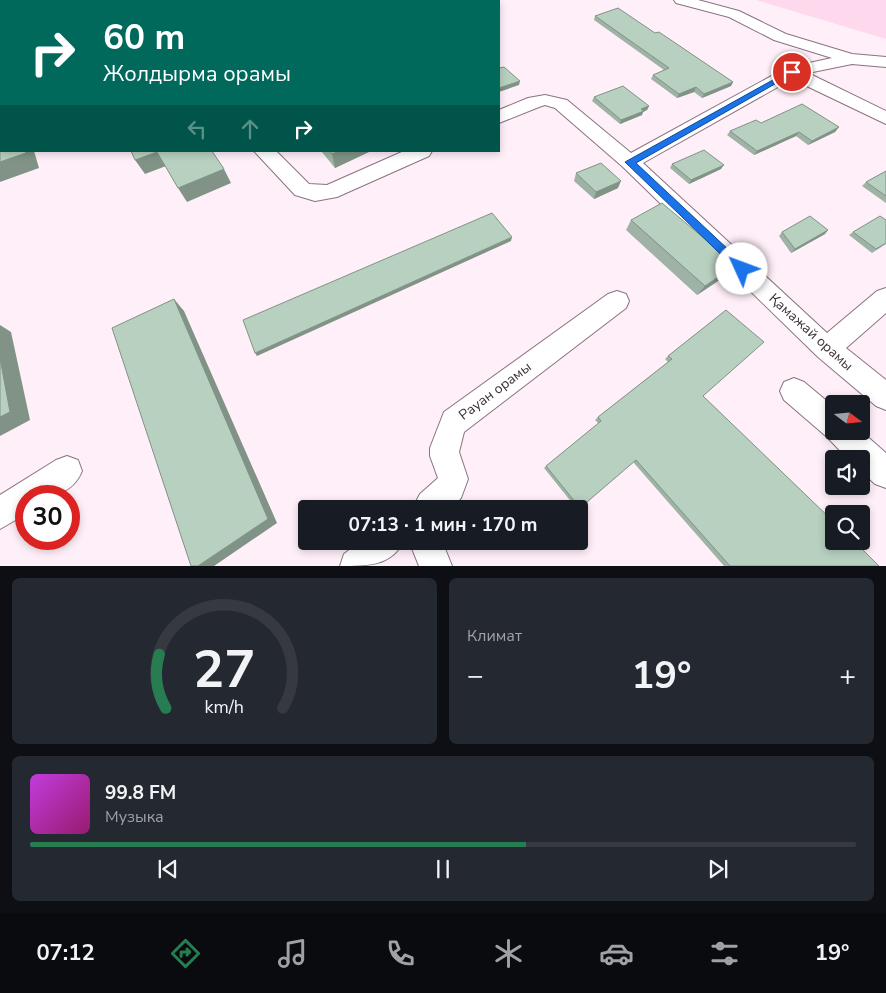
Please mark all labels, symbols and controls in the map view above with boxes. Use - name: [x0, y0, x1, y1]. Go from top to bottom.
- text: 60 m: [103, 14, 185, 61]
- icon: right: [20, 20, 85, 85]
- pin: [771, 51, 813, 93]
- icon: arrive: [778, 58, 806, 86]
- text: Жолдырма орамы: [103, 59, 291, 89]
- icon: left: [183, 115, 211, 143]
- icon: ahead: [236, 115, 264, 143]
- icon: right: [289, 115, 317, 143]
- position arrow: [715, 242, 767, 294]
- street label: Қамажай орамы: [765, 289, 857, 375]
- street label: Рауан орамы: [455, 358, 535, 424]
- north arrow: [825, 395, 870, 440]
- map controls: [825, 395, 870, 550]
- button: sound: [825, 450, 870, 495]
- speed limit sign: 30: [15, 485, 80, 550]
- button: search: [825, 505, 870, 550]
- text: 07:13 · 1 мин · 170 m: [349, 512, 537, 538]
- text: Климат: [467, 625, 522, 647]
- text: 27: [193, 634, 256, 705]
- text: 19°: [631, 650, 692, 701]
- text: −: [467, 657, 484, 695]
- text: +: [839, 657, 856, 695]
- text: km/h: [205, 695, 244, 719]
- text: 99.8 FM: [105, 780, 176, 806]
- text: Музыка: [105, 806, 164, 828]
- icon: previous: [154, 855, 182, 883]
- icon: pause: [429, 855, 457, 883]
- icon: next: [704, 855, 732, 883]
- icon: directions: [168, 936, 203, 971]
- icon: music: [275, 936, 310, 971]
- icon: phone: [383, 936, 418, 971]
- icon: climate: [491, 936, 526, 971]
- icon: car: [599, 936, 634, 971]
- icon: filters: [707, 936, 742, 971]
- text: 07:12: [36, 938, 95, 968]
- text: 19°: [815, 938, 849, 968]

